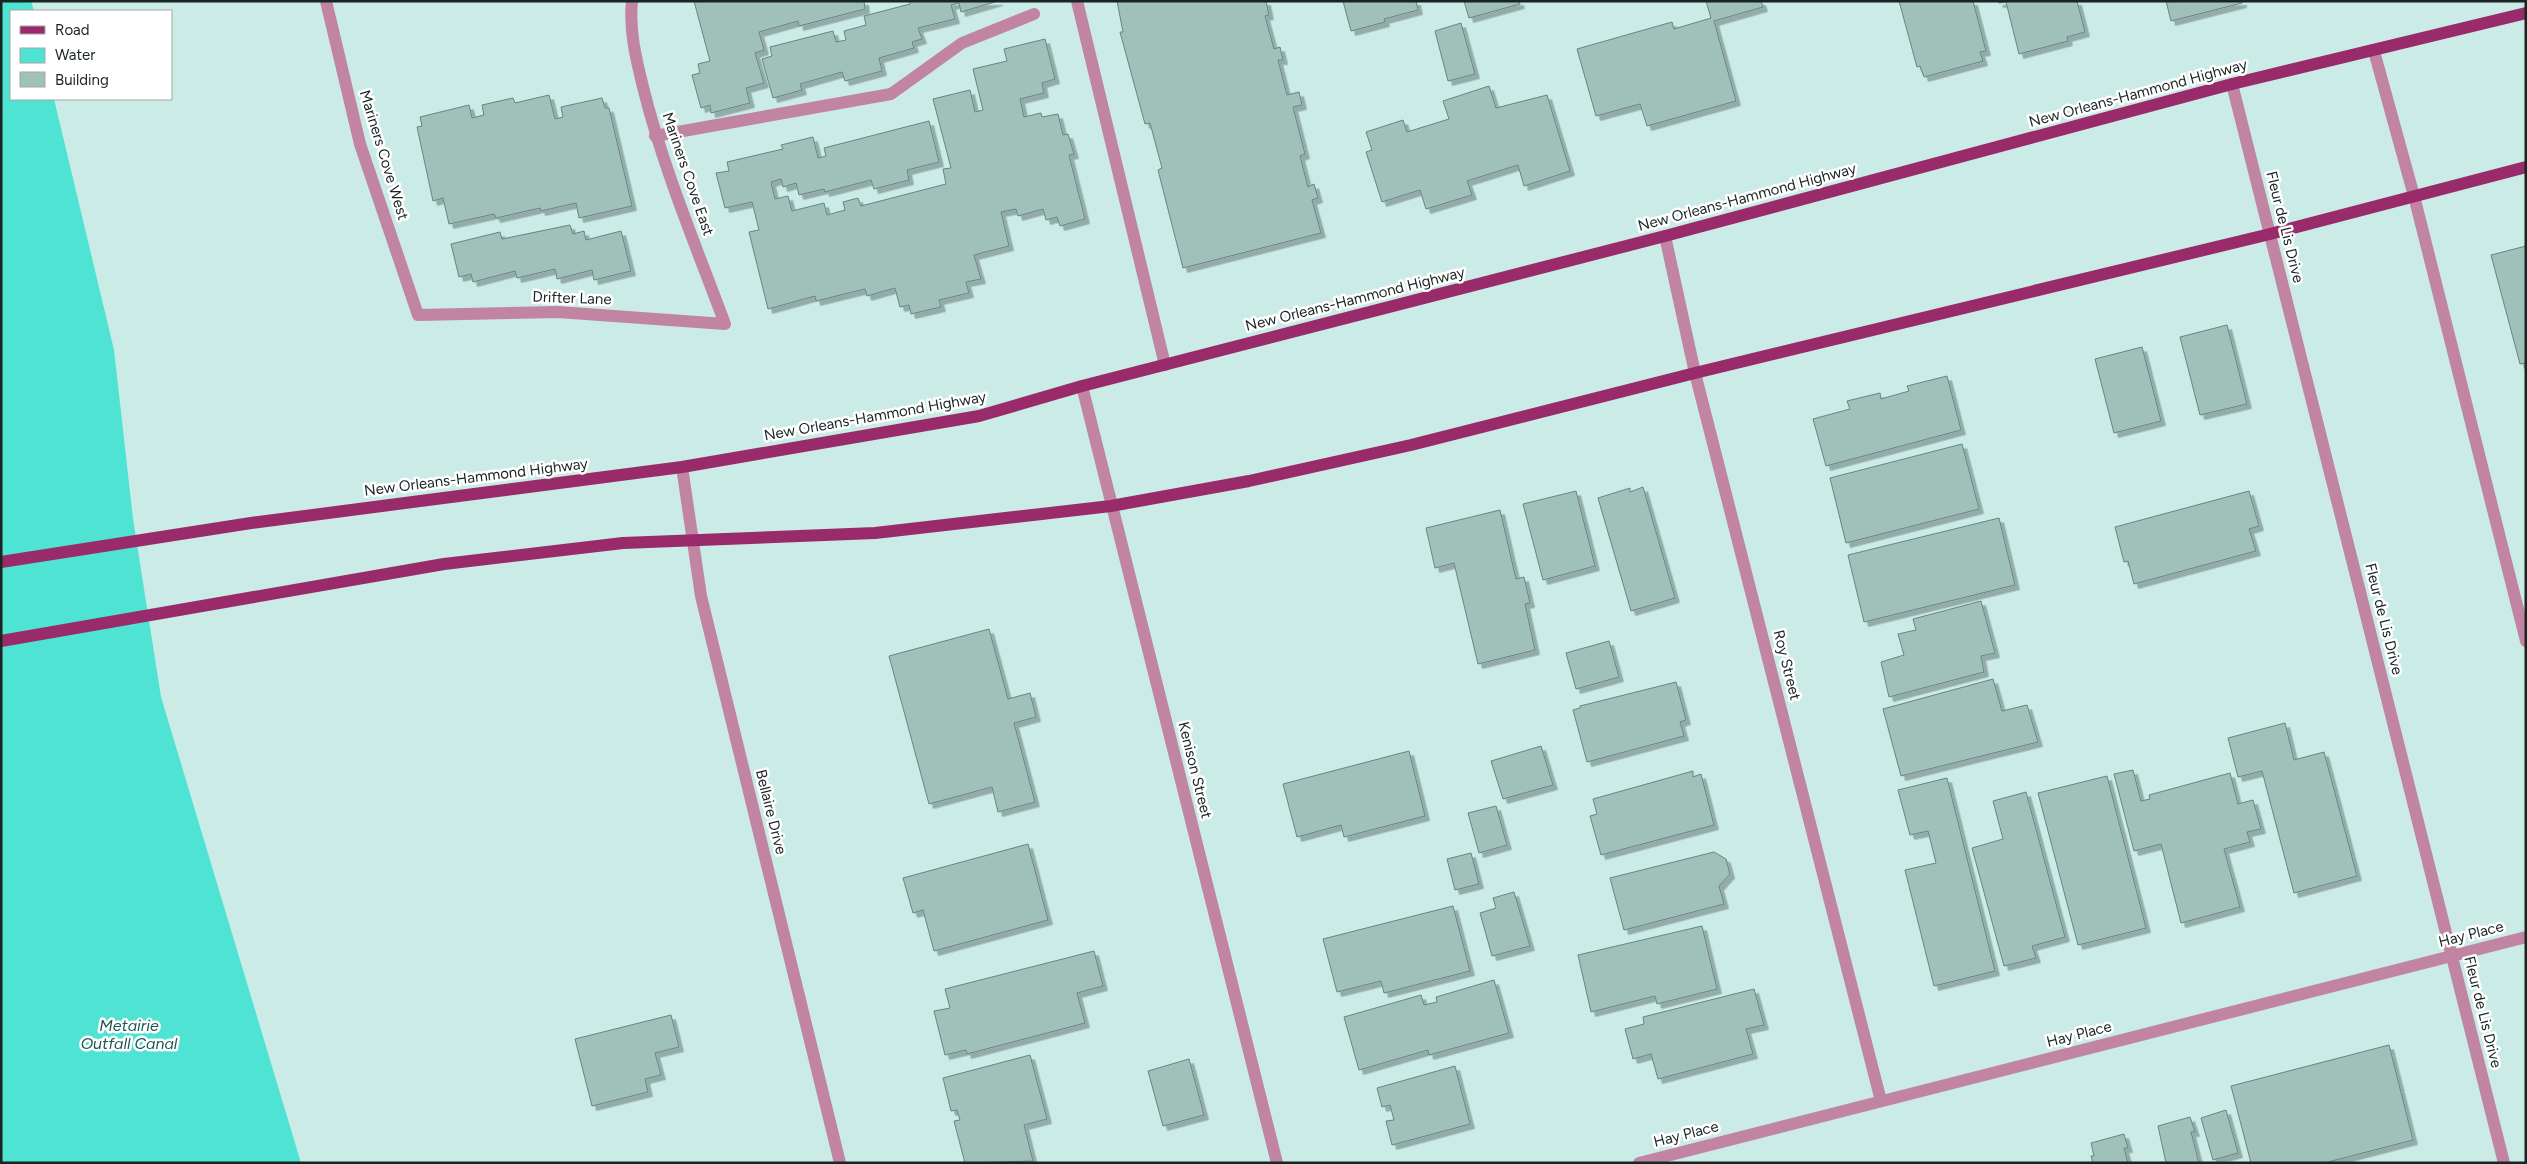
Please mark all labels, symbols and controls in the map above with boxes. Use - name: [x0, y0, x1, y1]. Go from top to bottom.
- legend: [10, 10, 172, 100]
- text: Road: [55, 21, 90, 39]
- text: Water: [55, 46, 95, 64]
- street label: New Orleans-Hammond Highway: [2027, 55, 2249, 131]
- text: Building: [55, 71, 109, 89]
- street label: Mariners Cove West: [356, 88, 412, 222]
- street label: Mariners Cove East: [658, 110, 718, 238]
- street label: New Orleans-Hammond Highway: [1636, 159, 1858, 235]
- street label: Fleur de Lis Drive: [2262, 169, 2308, 285]
- street label: New Orleans-Hammond Highway: [1243, 263, 1467, 335]
- street label: Drifter Lane: [532, 288, 612, 308]
- street label: New Orleans-Hammond Highway: [762, 388, 988, 444]
- street label: New Orleans-Hammond Highway: [363, 454, 589, 500]
- street label: Fleur de Lis Drive: [2361, 561, 2407, 677]
- street label: Roy Street: [1770, 628, 1804, 702]
- street label: Kenison Street: [1174, 720, 1216, 820]
- street label: Bellaire Drive: [752, 768, 790, 856]
- street label: Hay Place: [2437, 917, 2505, 951]
- street label: Fleur de Lis Drive: [2460, 954, 2506, 1070]
- water label: Metairie Outfall Canal: [81, 1016, 178, 1053]
- street label: Hay Place: [2045, 1017, 2113, 1051]
- street label: Hay Place: [1652, 1117, 1720, 1151]

